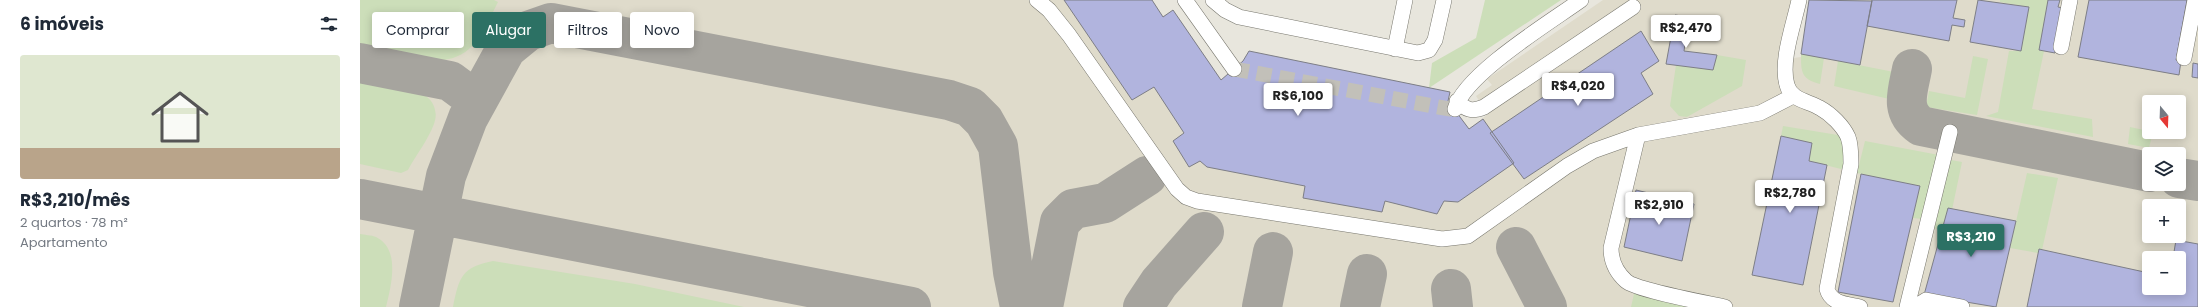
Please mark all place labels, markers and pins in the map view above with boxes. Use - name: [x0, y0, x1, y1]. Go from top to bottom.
- pin: R$2,470: [1649, 15, 1723, 49]
- pin: R$4,020: [1541, 73, 1615, 107]
- pin: R$6,100: [1261, 83, 1335, 117]
- pin: R$2,780: [1753, 180, 1827, 214]
- pin: R$2,910: [1622, 192, 1696, 226]
- pin: R$3,210: [1934, 224, 2008, 258]

